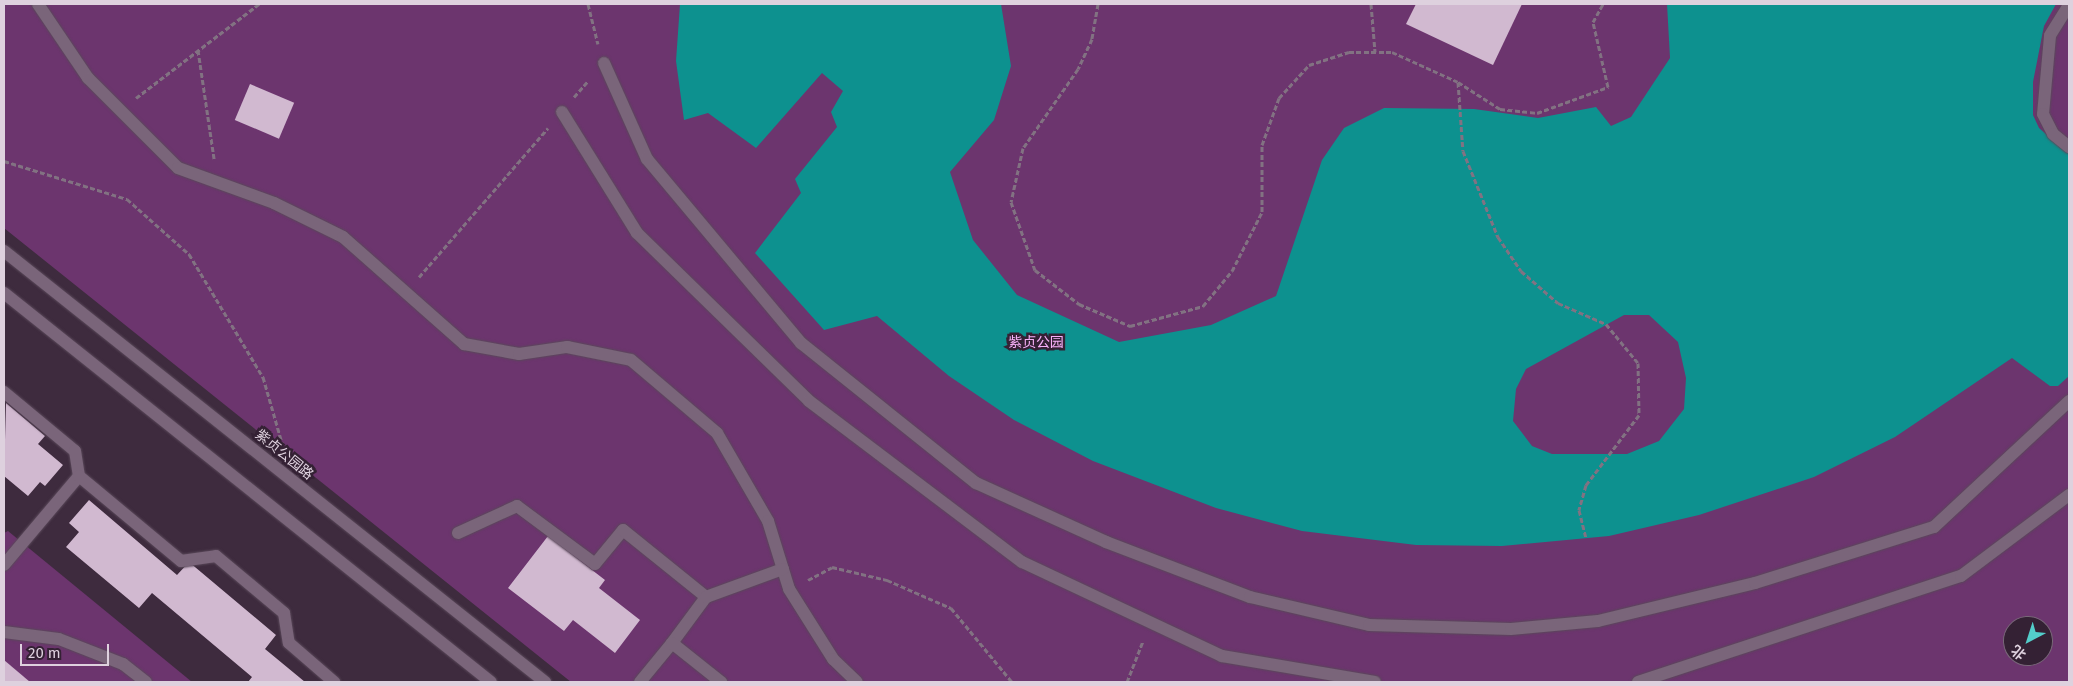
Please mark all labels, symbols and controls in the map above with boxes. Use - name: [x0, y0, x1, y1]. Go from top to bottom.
- park label: 紫贞公园: [1008, 335, 1064, 351]
- street label: 紫贞公园路: [252, 426, 316, 484]
- north arrow: [2003, 616, 2053, 666]
- scale bar: [22, 634, 111, 666]
- text: 北: [2008, 641, 2030, 663]
- text: 20 m: [28, 644, 61, 662]

